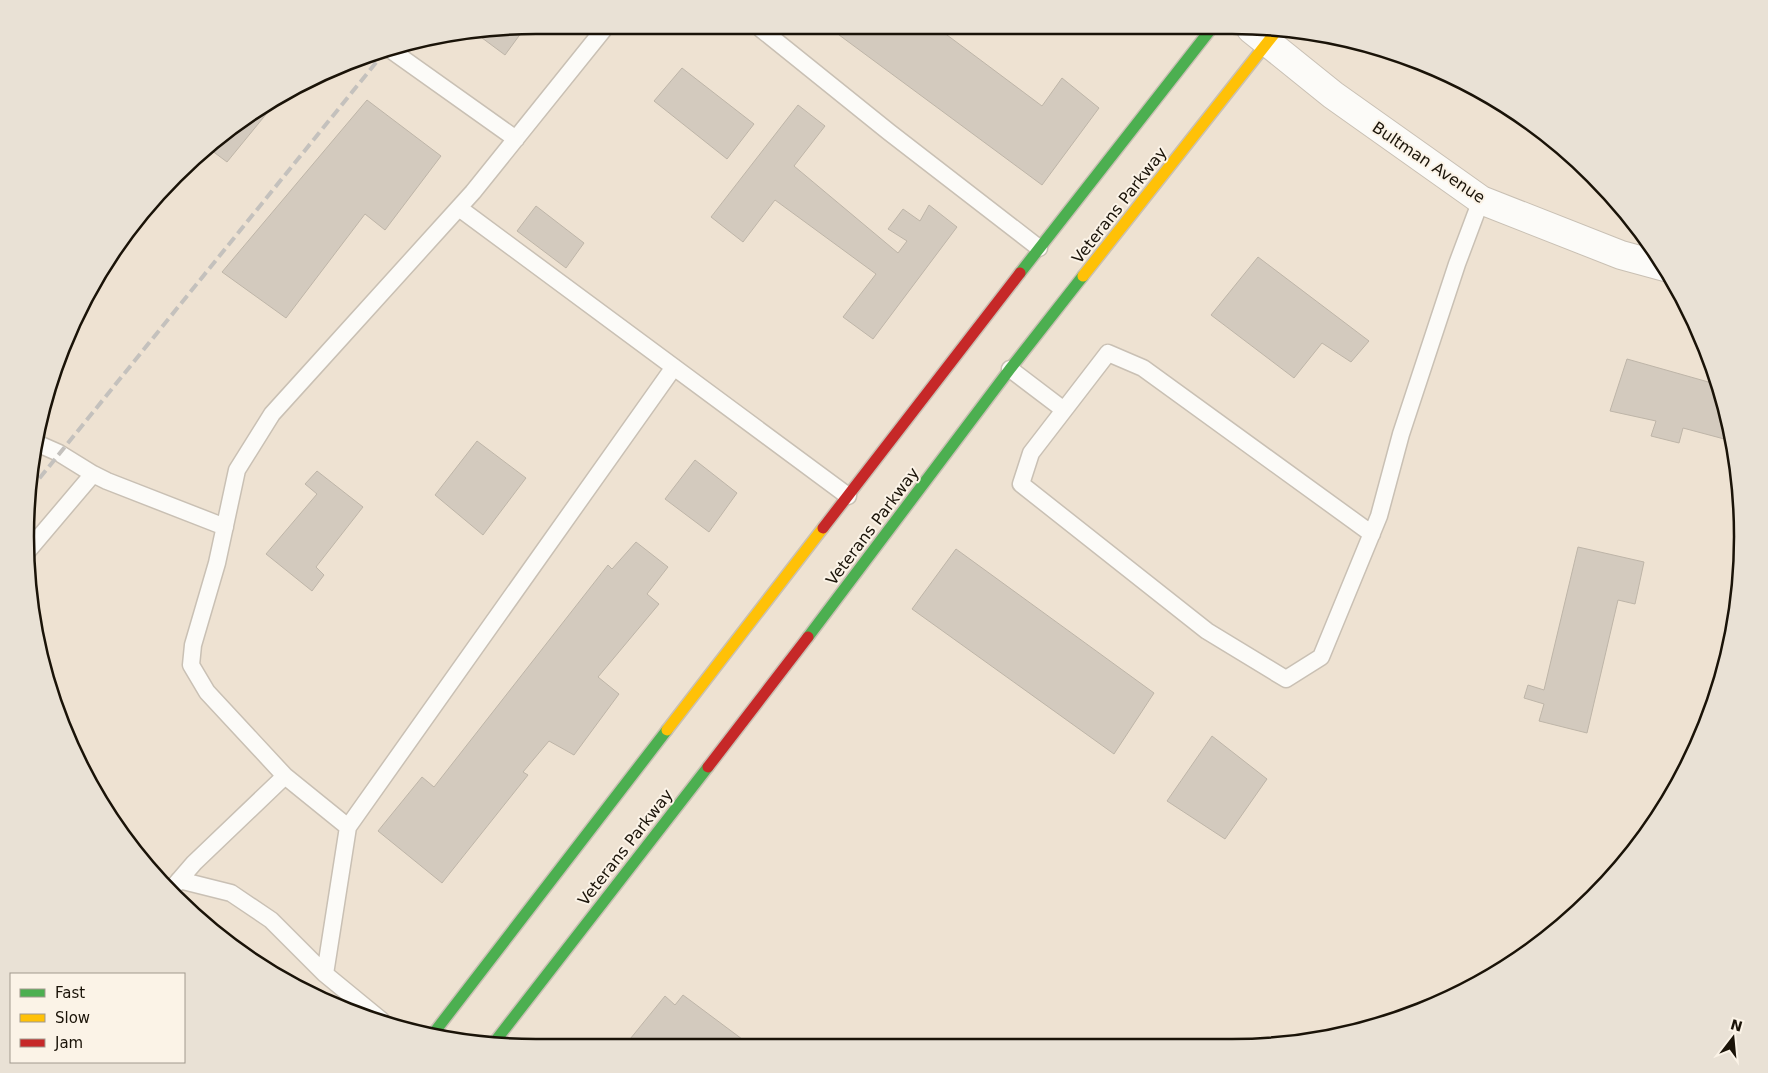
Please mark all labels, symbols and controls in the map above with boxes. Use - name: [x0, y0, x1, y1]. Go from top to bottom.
- street label: Bultman Avenue: [1369, 118, 1489, 207]
- street label: Veterans Parkway: [1068, 143, 1171, 267]
- street label: Veterans Parkway: [822, 464, 923, 589]
- street label: Veterans Parkway: [574, 785, 677, 909]
- legend: [10, 973, 185, 1063]
- text: Fast: [55, 984, 85, 1002]
- text: Slow: [55, 1009, 90, 1027]
- north arrow: [1708, 1013, 1758, 1063]
- text: N: [1729, 1016, 1744, 1035]
- text: Jam: [54, 1034, 83, 1052]

